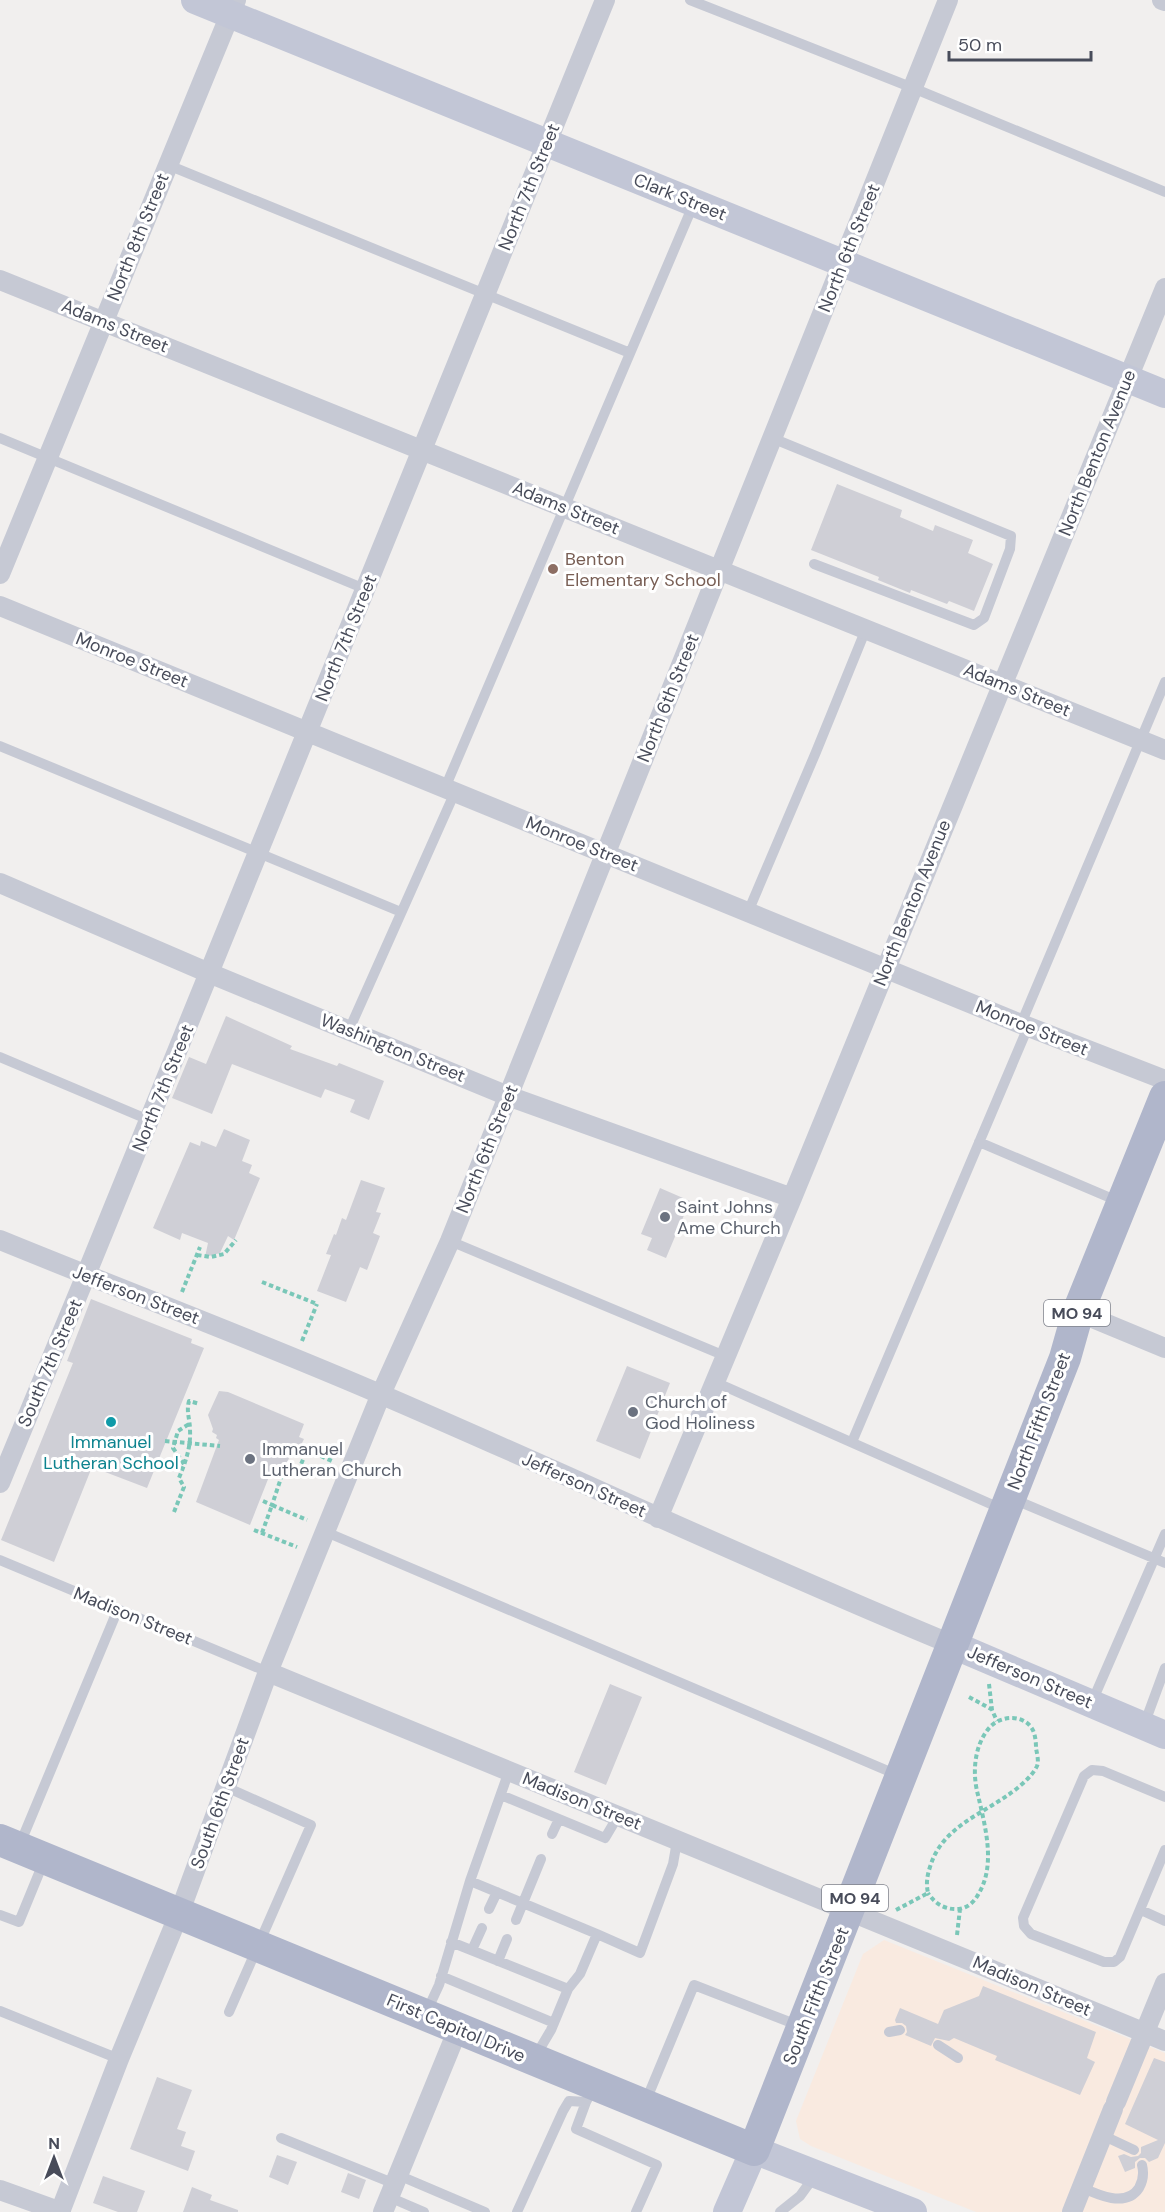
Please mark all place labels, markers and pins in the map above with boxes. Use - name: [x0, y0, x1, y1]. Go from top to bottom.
- place label: Benton Elementary School: [565, 547, 721, 592]
- marker: Benton Elementary School: [546, 562, 560, 576]
- place label: Saint Johns Ame Church: [677, 1195, 781, 1240]
- marker: Saint Johns Ame Church: [658, 1210, 672, 1224]
- place label: Church of God Holiness: [645, 1390, 755, 1435]
- marker: Church of God Holiness: [626, 1405, 640, 1419]
- marker: Immanuel Lutheran School: [104, 1415, 118, 1429]
- place label: Immanuel Lutheran School: [43, 1430, 179, 1475]
- place label: Immanuel Lutheran Church: [262, 1437, 402, 1482]
- marker: Immanuel Lutheran Church: [243, 1452, 257, 1466]

